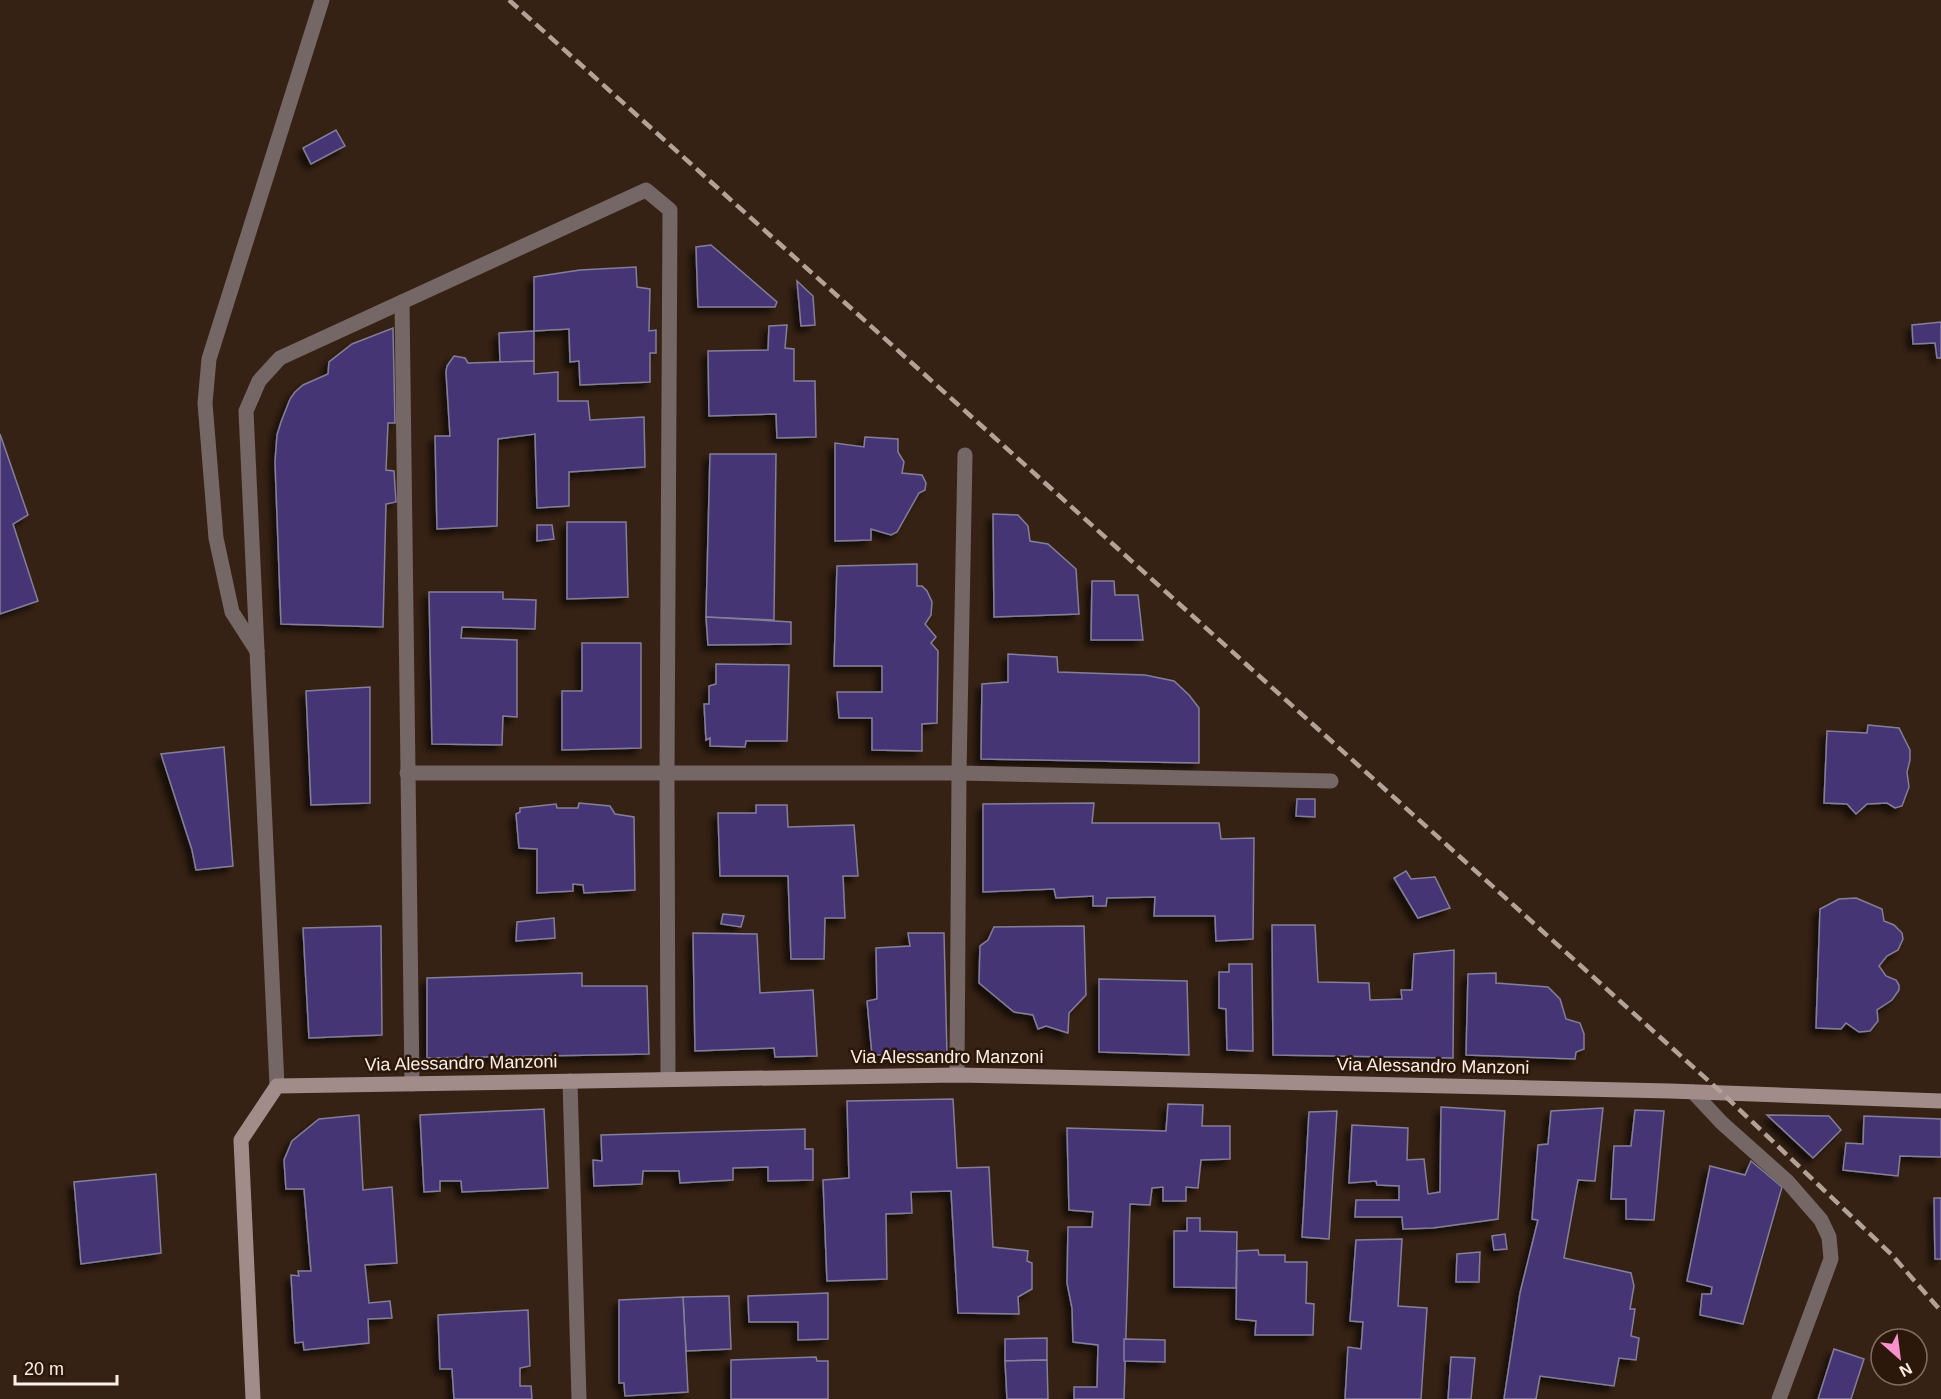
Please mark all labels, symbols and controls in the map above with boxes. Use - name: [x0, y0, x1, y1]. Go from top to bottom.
- street label: Via Alessandro Manzoni: [851, 1047, 1043, 1067]
- street label: Via Alessandro Manzoni: [364, 1051, 558, 1075]
- street label: Via Alessandro Manzoni: [1336, 1054, 1530, 1078]
- north arrow: [1869, 1327, 1929, 1387]
- scale bar: [15, 1348, 117, 1386]
- text: 20 m: [24, 1359, 64, 1379]
- text: N: [1897, 1360, 1915, 1380]

